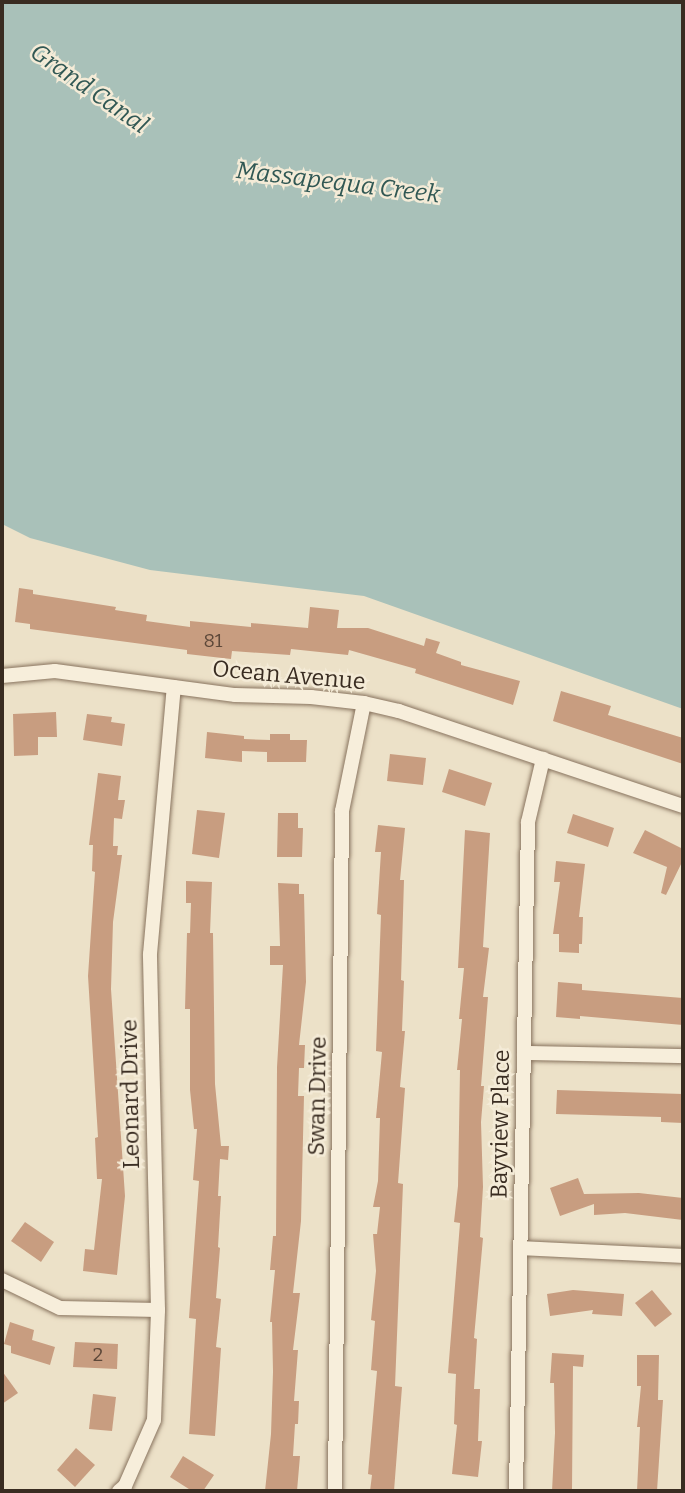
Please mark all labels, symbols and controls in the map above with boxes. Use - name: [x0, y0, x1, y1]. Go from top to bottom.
- water label: Grand Canal: [25, 38, 153, 140]
- water label: Massapequa Creek: [234, 156, 442, 210]
- house number: 81: [203, 630, 223, 652]
- street label: Ocean Avenue: [211, 655, 367, 695]
- street label: Leonard Drive: [115, 1019, 145, 1169]
- street label: Swan Drive: [302, 1036, 332, 1156]
- street label: Bayview Place: [485, 1049, 515, 1199]
- house number: 2: [93, 1344, 103, 1366]

